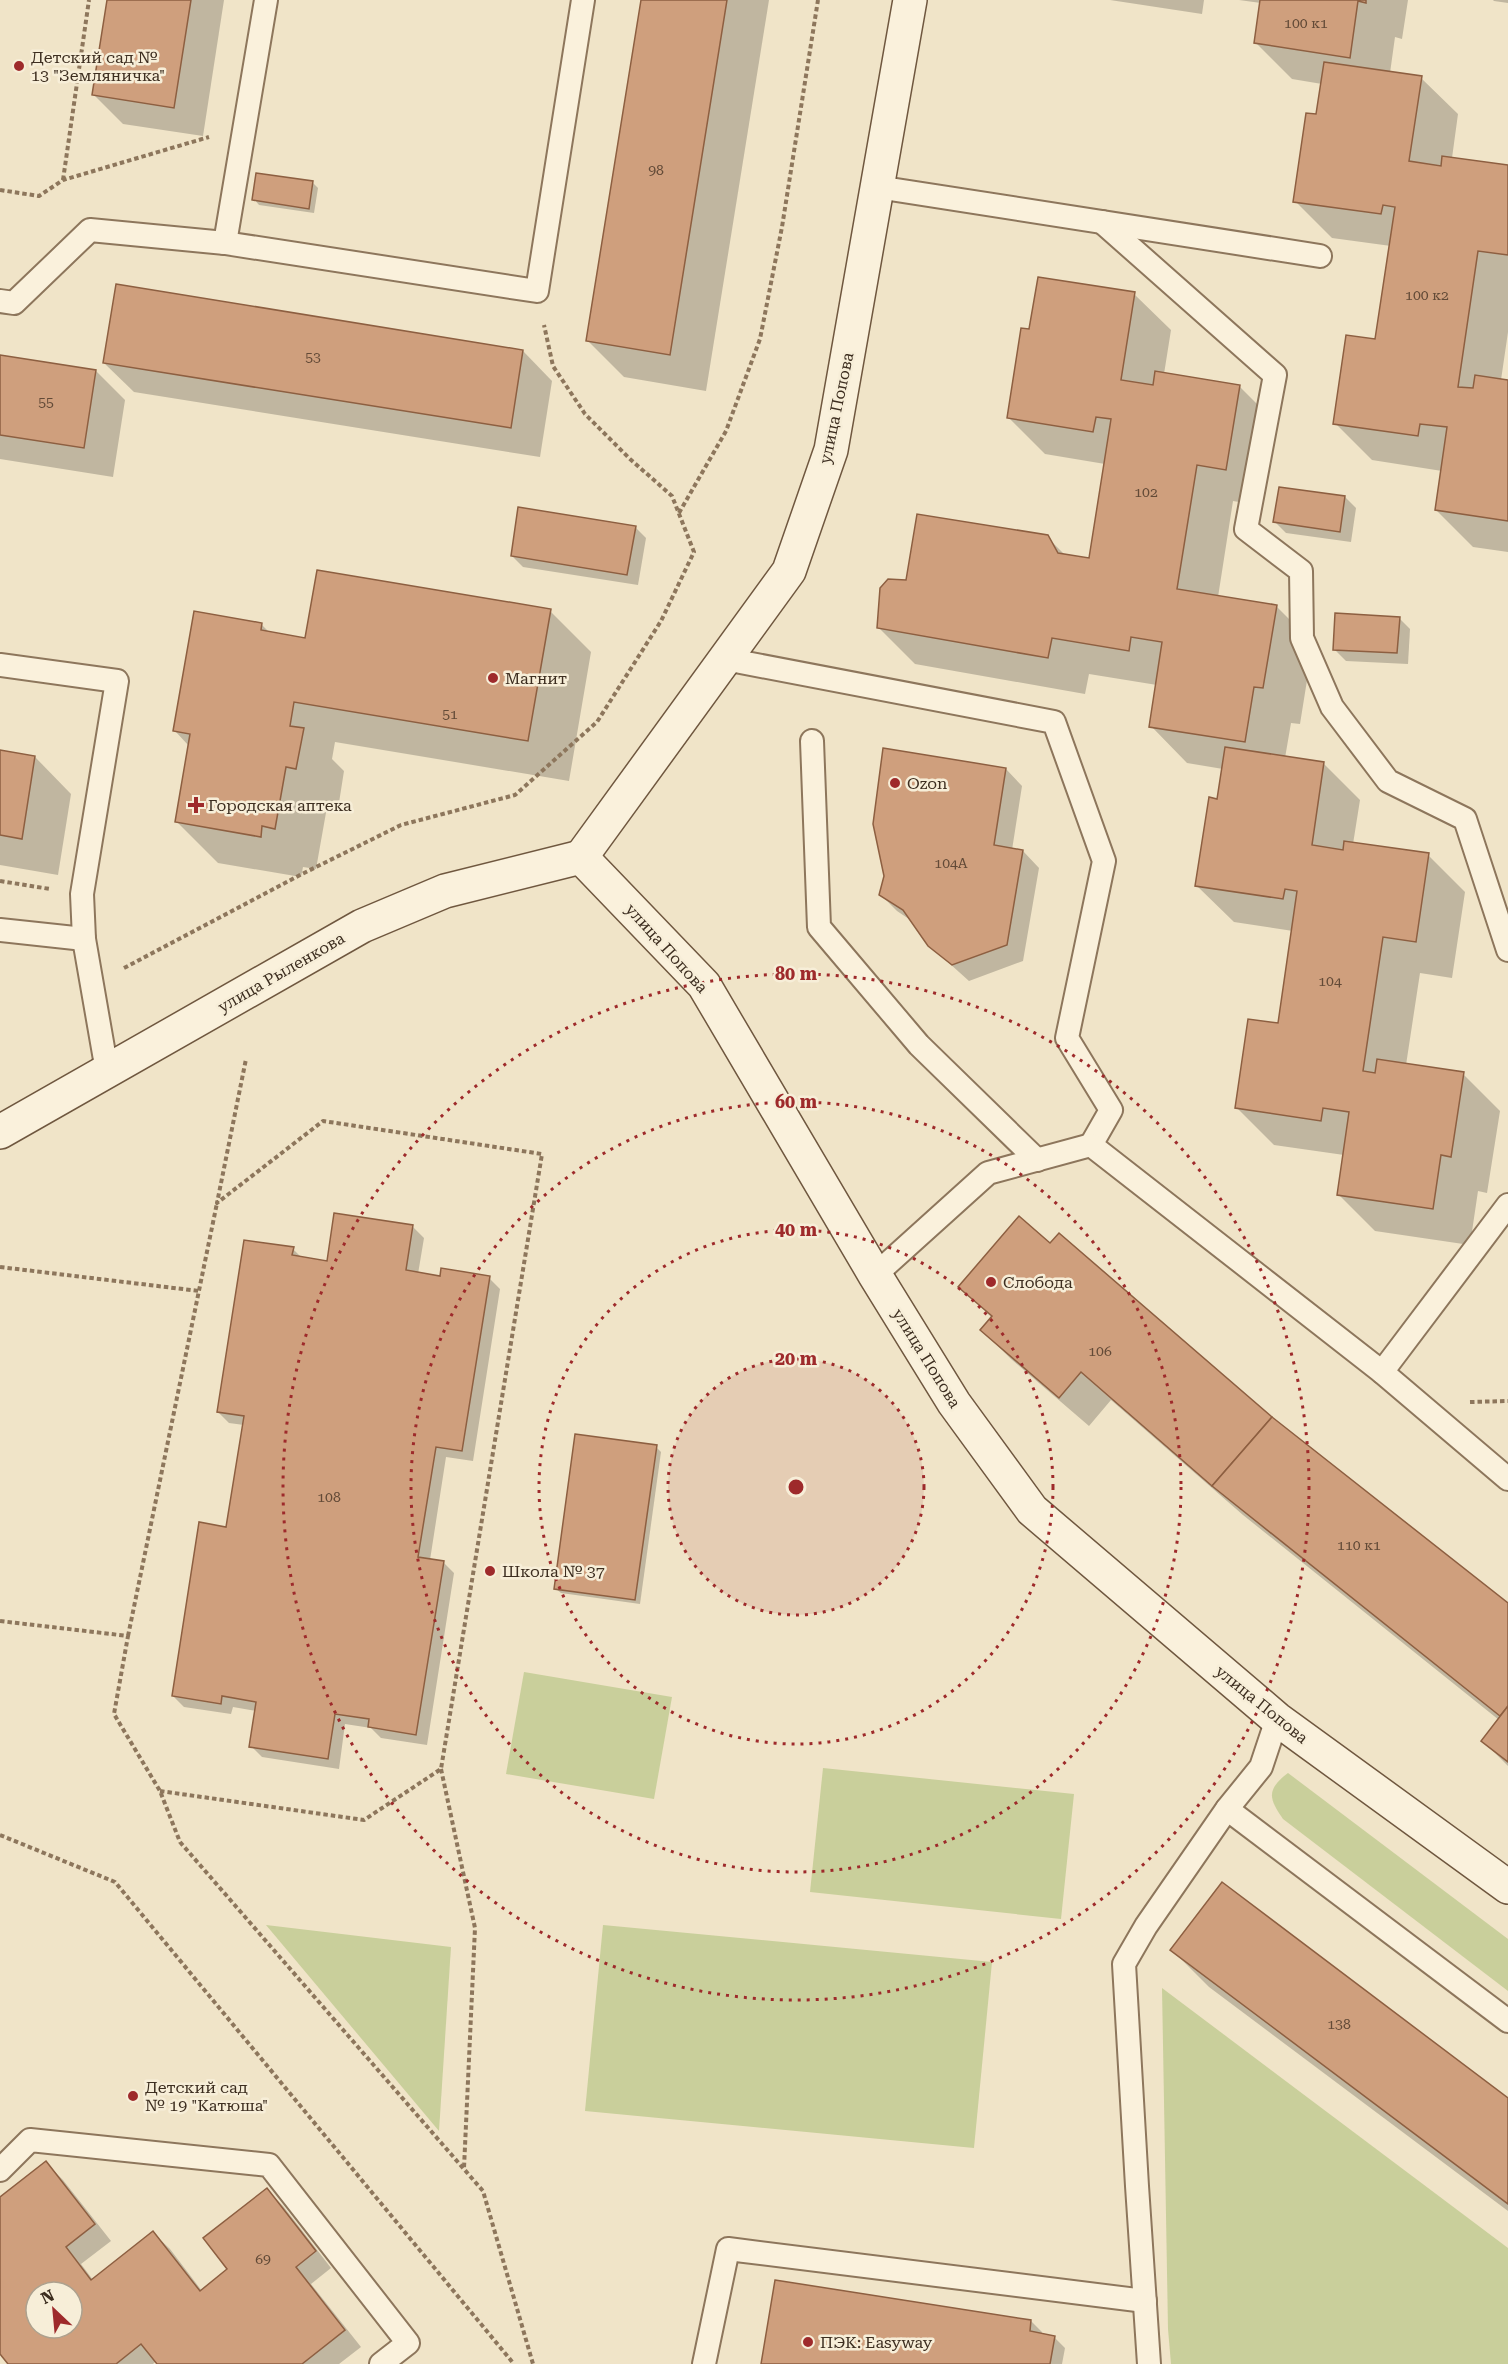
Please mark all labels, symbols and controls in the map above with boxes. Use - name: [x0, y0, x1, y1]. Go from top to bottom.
- house number: 100 к1: [1284, 15, 1328, 31]
- place label: Детский сад № 13 "Земляничка": [31, 48, 165, 85]
- marker: Детский сад № 13 "Земляничка": [12, 59, 26, 73]
- house number: 98: [648, 162, 664, 178]
- house number: 100 к2: [1405, 287, 1449, 303]
- house number: 53: [305, 349, 321, 365]
- street label: улица Попова: [815, 350, 858, 466]
- house number: 55: [38, 394, 54, 410]
- house number: 102: [1134, 484, 1158, 500]
- place label: Магнит: [505, 669, 567, 688]
- marker: Магнит: [486, 671, 500, 685]
- house number: 51: [442, 706, 458, 722]
- place label: Ozon: [907, 774, 947, 793]
- marker: Ozon: [888, 776, 902, 790]
- place label: Городская аптека: [208, 796, 352, 815]
- marker: Городская аптека: [189, 798, 203, 812]
- house number: 104А: [934, 855, 968, 871]
- street label: улица Попова: [622, 900, 712, 997]
- street label: улица Рыленкова: [215, 928, 348, 1016]
- text: 80 m: [775, 963, 818, 984]
- house number: 104: [1318, 973, 1342, 989]
- text: 60 m: [775, 1091, 818, 1112]
- text: 40 m: [775, 1219, 818, 1240]
- place label: Слобода: [1003, 1273, 1073, 1292]
- marker: Слобода: [984, 1275, 998, 1289]
- street label: улица Попова: [888, 1305, 965, 1412]
- house number: 106: [1088, 1343, 1112, 1359]
- text: 20 m: [775, 1348, 818, 1369]
- centre of rings: [786, 1477, 806, 1497]
- house number: 108: [317, 1489, 341, 1505]
- house number: 110 к1: [1337, 1537, 1381, 1553]
- place label: Школа № 37: [502, 1562, 605, 1581]
- marker: Школа № 37: [483, 1564, 497, 1578]
- street label: улица Попова: [1212, 1661, 1312, 1748]
- house number: 138: [1327, 2016, 1351, 2032]
- place label: Детский сад № 19 "Катюша": [145, 2078, 268, 2115]
- marker: Детский сад № 19 "Катюша": [126, 2089, 140, 2103]
- house number: 69: [255, 2251, 271, 2267]
- north arrow: [24, 2280, 84, 2340]
- text: N: [38, 2286, 57, 2308]
- place label: ПЭК: Easyway: [820, 2333, 933, 2352]
- marker: ПЭК: Easyway: [801, 2335, 815, 2349]

